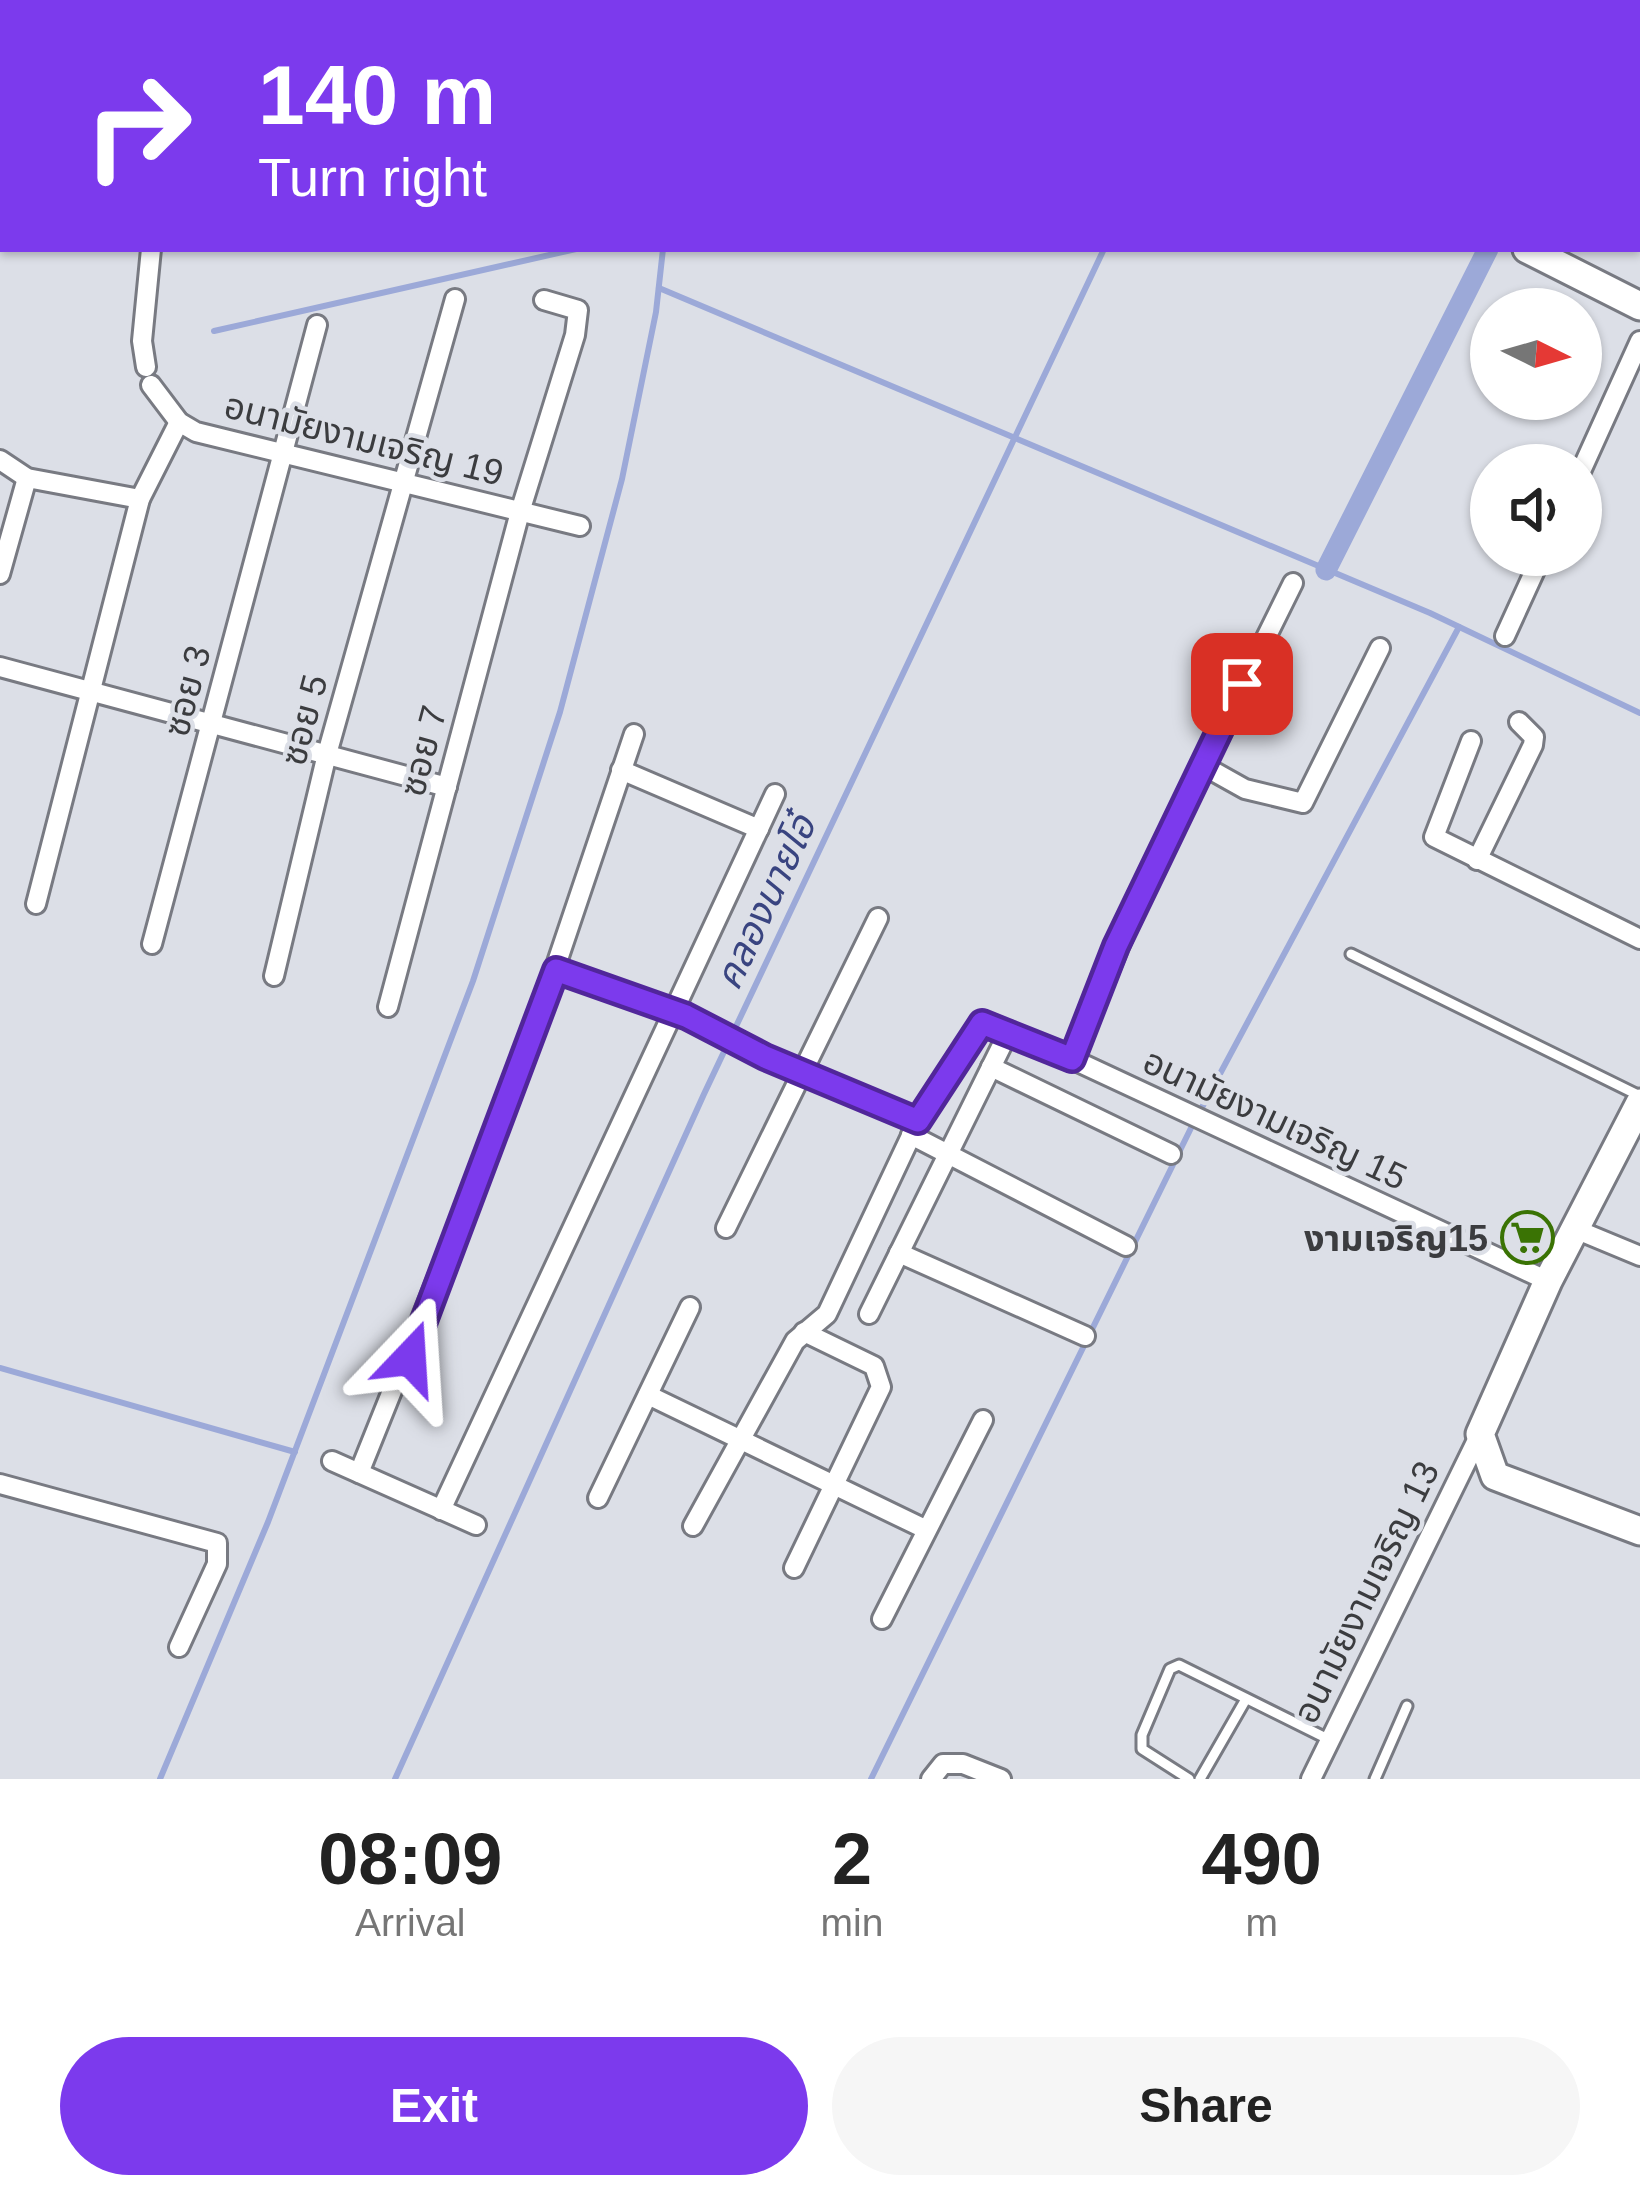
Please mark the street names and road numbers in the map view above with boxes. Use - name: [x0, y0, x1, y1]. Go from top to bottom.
- street label: อนามัยงามเจริญ 19: [220, 385, 508, 493]
- street label: ซอย 3: [155, 641, 219, 741]
- street label: ซอย 5: [272, 670, 336, 770]
- street label: ซอย 7: [391, 701, 455, 801]
- street label: อนามัยงามเจริญ 15: [1137, 1040, 1413, 1198]
- street label: อนามัยงามเจริญ 13: [1285, 1455, 1447, 1729]

